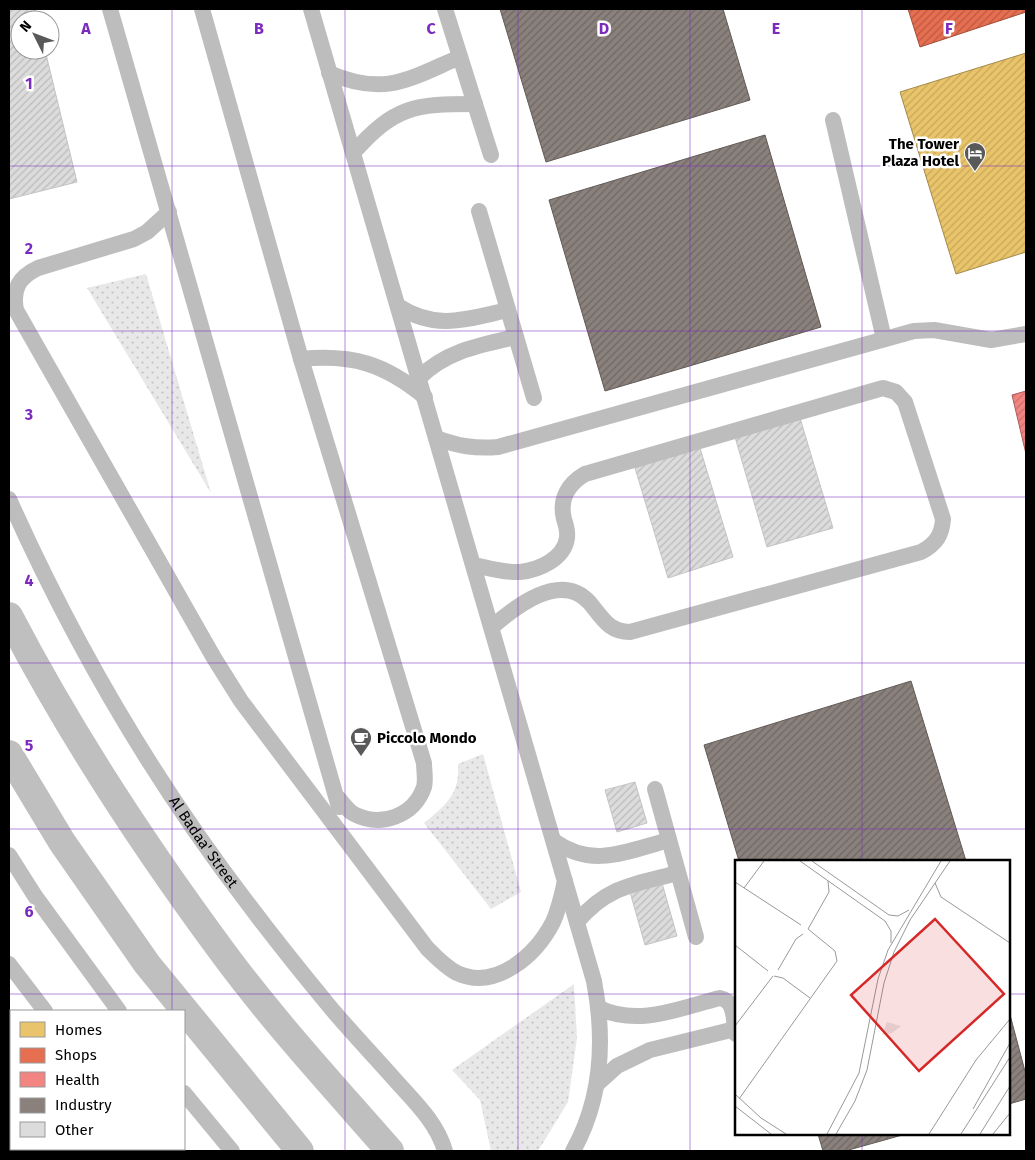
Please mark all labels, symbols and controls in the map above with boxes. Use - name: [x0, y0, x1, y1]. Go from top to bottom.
- north arrow: [10, 10, 60, 60]
- text: N: [16, 17, 35, 36]
- text: A: [80, 19, 91, 38]
- text: B: [254, 19, 264, 38]
- text: C: [426, 19, 436, 38]
- text: D: [599, 19, 609, 38]
- text: E: [772, 19, 780, 38]
- text: F: [945, 19, 953, 38]
- text: 1: [25, 74, 33, 93]
- place label: The Tower Plaza Hotel: [882, 135, 960, 170]
- hotel icon: The Tower Plaza Hotel: [963, 141, 987, 172]
- text: 2: [25, 239, 33, 258]
- text: 3: [24, 405, 33, 424]
- text: 4: [24, 571, 34, 590]
- cafe icon: Piccolo Mondo: [349, 726, 373, 757]
- place label: Piccolo Mondo: [377, 729, 477, 747]
- text: 5: [25, 736, 34, 755]
- street label: Al Badaa' Street: [165, 793, 242, 892]
- inset map: [735, 860, 1010, 1135]
- text: 6: [24, 902, 34, 921]
- legend: [10, 1010, 185, 1150]
- text: Homes: [55, 1021, 102, 1039]
- text: Shops: [55, 1046, 97, 1064]
- text: Health: [55, 1071, 100, 1089]
- text: Industry: [55, 1096, 112, 1114]
- text: Other: [55, 1121, 94, 1139]

